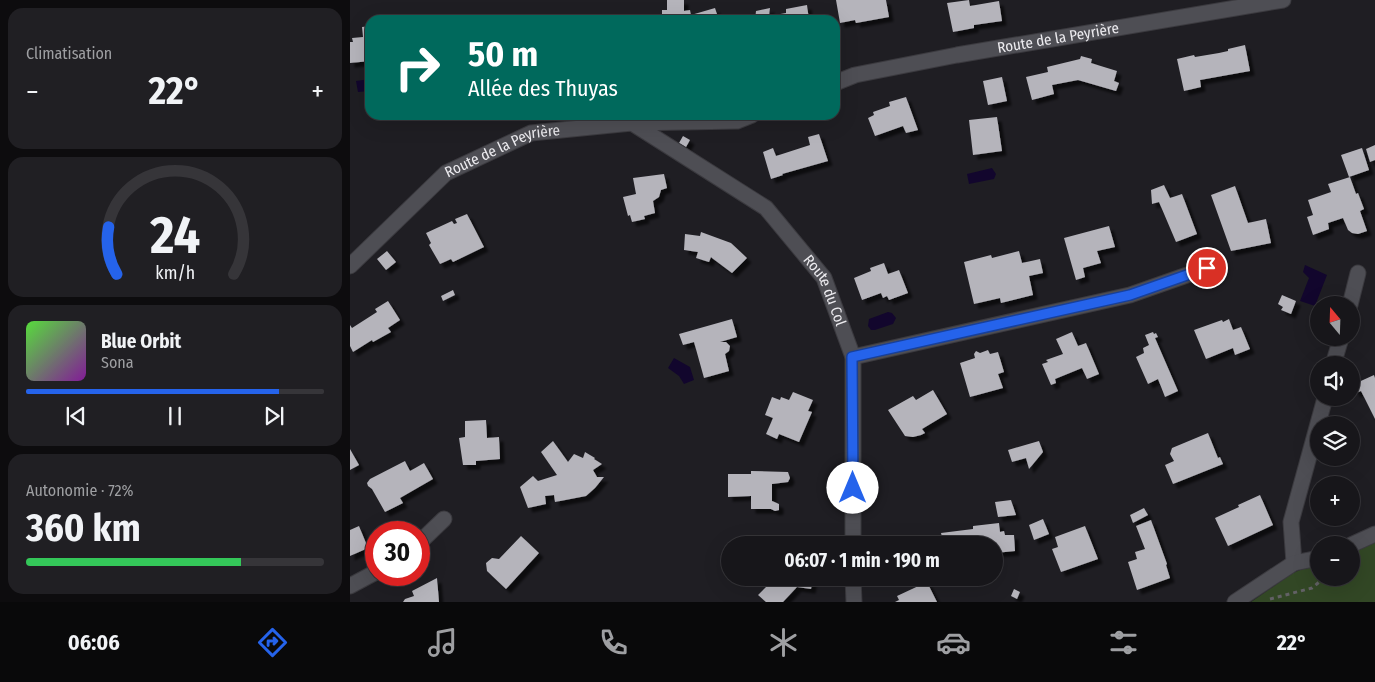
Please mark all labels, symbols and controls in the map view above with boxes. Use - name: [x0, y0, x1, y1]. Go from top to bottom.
- street label: Route de la Peyrière: [996, 19, 1120, 57]
- text: 50 m: [468, 33, 538, 75]
- icon: right: [385, 35, 450, 100]
- text: Climatisation: [26, 44, 112, 63]
- text: 22°: [148, 68, 201, 114]
- text: −: [26, 75, 39, 108]
- text: +: [311, 75, 324, 108]
- text: Allée des Thuyas: [468, 75, 618, 102]
- street label: Route de la Peyrière: [442, 121, 561, 181]
- text: 24: [149, 204, 200, 267]
- pin: [1186, 247, 1228, 289]
- street label: Route du Col: [799, 251, 850, 328]
- icon: arrive: [1193, 254, 1221, 282]
- text: km/h: [155, 262, 195, 284]
- north arrow: [1310, 296, 1360, 346]
- map controls: [1310, 296, 1360, 586]
- text: Blue Orbit: [101, 330, 181, 353]
- text: Sona: [101, 353, 134, 372]
- button: sound: [1310, 356, 1360, 406]
- icon: previous: [62, 402, 90, 430]
- icon: pause: [161, 402, 189, 430]
- icon: next: [260, 402, 288, 430]
- button: layers: [1310, 416, 1360, 466]
- position arrow: [826, 461, 878, 513]
- button: +: [1310, 476, 1360, 526]
- text: Autonomie · 72%: [26, 481, 134, 500]
- text: 360 km: [26, 505, 141, 551]
- speed limit sign: 30: [365, 521, 430, 586]
- button: −: [1310, 536, 1360, 586]
- text: 06:07 · 1 min · 190 m: [784, 549, 940, 572]
- icon: directions: [255, 625, 290, 660]
- icon: music: [425, 625, 460, 660]
- icon: phone: [596, 625, 631, 660]
- icon: climate: [766, 625, 801, 660]
- icon: car: [936, 625, 971, 660]
- icon: filters: [1106, 625, 1141, 660]
- text: 06:06: [68, 629, 120, 656]
- text: 22°: [1277, 629, 1307, 656]

